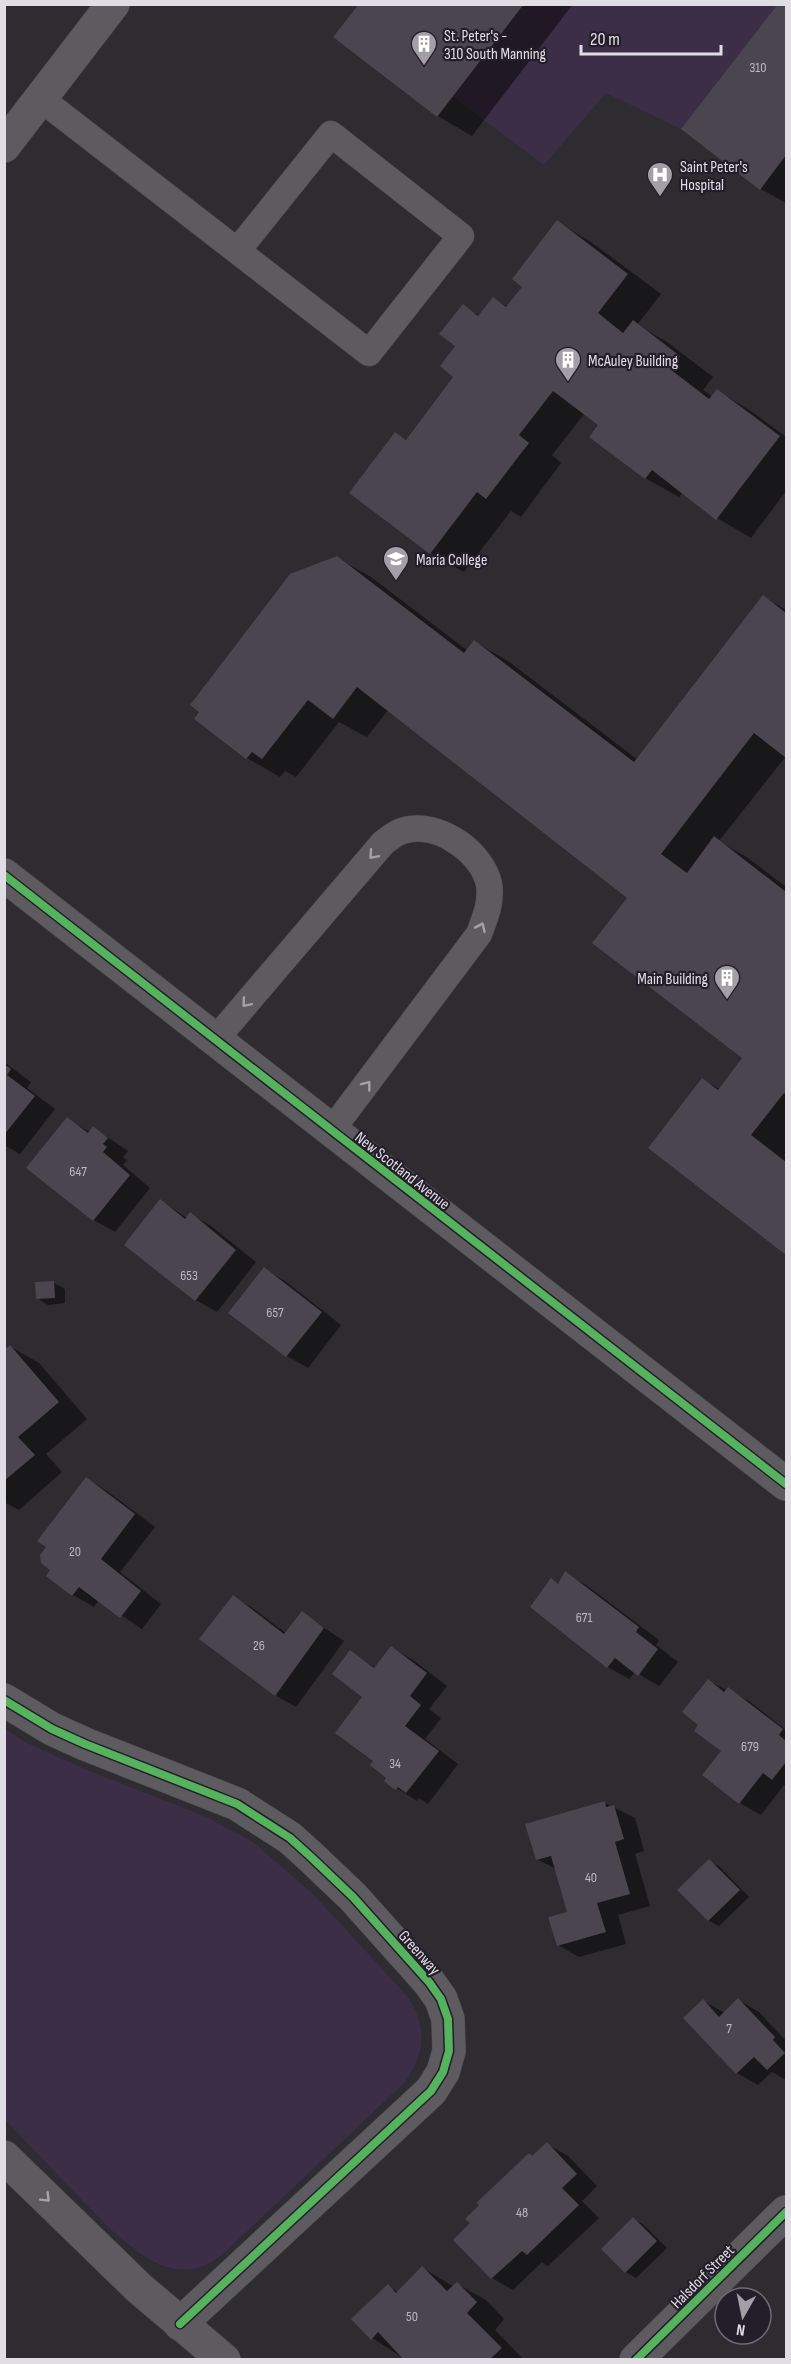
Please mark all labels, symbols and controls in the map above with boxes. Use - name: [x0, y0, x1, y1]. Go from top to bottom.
- scale bar: [581, 18, 720, 56]
- place label: St. Peter's - 310 South Manning: [444, 27, 546, 64]
- building icon: St. Peter's - 310 South Manning: [409, 29, 439, 67]
- text: 20 m: [590, 29, 620, 50]
- house number: 310: [749, 59, 767, 76]
- place label: Saint Peter's Hospital: [680, 158, 748, 195]
- hospital icon: Saint Peter's Hospital: [645, 160, 675, 198]
- building icon: McAuley Building: [553, 345, 583, 383]
- place label: McAuley Building: [588, 352, 678, 371]
- school or university icon: Maria College: [381, 544, 411, 582]
- place label: Maria College: [416, 551, 487, 570]
- one-way arrow: [369, 848, 380, 859]
- one-way arrow: [474, 922, 486, 933]
- building icon: Main Building: [712, 963, 742, 1001]
- place label: Main Building: [637, 970, 708, 989]
- one-way arrow: [242, 996, 253, 1007]
- one-way arrow: [359, 1080, 370, 1091]
- street label: New Scotland Avenue: [351, 1128, 453, 1214]
- house number: 647: [69, 1163, 87, 1180]
- house number: 653: [180, 1267, 198, 1284]
- house number: 657: [266, 1304, 284, 1321]
- house number: 20: [69, 1543, 81, 1560]
- house number: 671: [576, 1609, 592, 1626]
- house number: 26: [253, 1637, 265, 1654]
- house number: 679: [741, 1738, 759, 1755]
- house number: 34: [389, 1755, 401, 1772]
- house number: 40: [585, 1869, 597, 1886]
- street label: Greenway: [394, 1927, 444, 1979]
- house number: 7: [726, 2020, 732, 2037]
- one-way arrow: [39, 2191, 50, 2202]
- house number: 48: [516, 2204, 528, 2221]
- street label: Halsdorf Street: [667, 2241, 739, 2313]
- north arrow: [713, 2286, 773, 2346]
- house number: 50: [406, 2308, 418, 2325]
- text: N: [735, 2319, 747, 2339]

